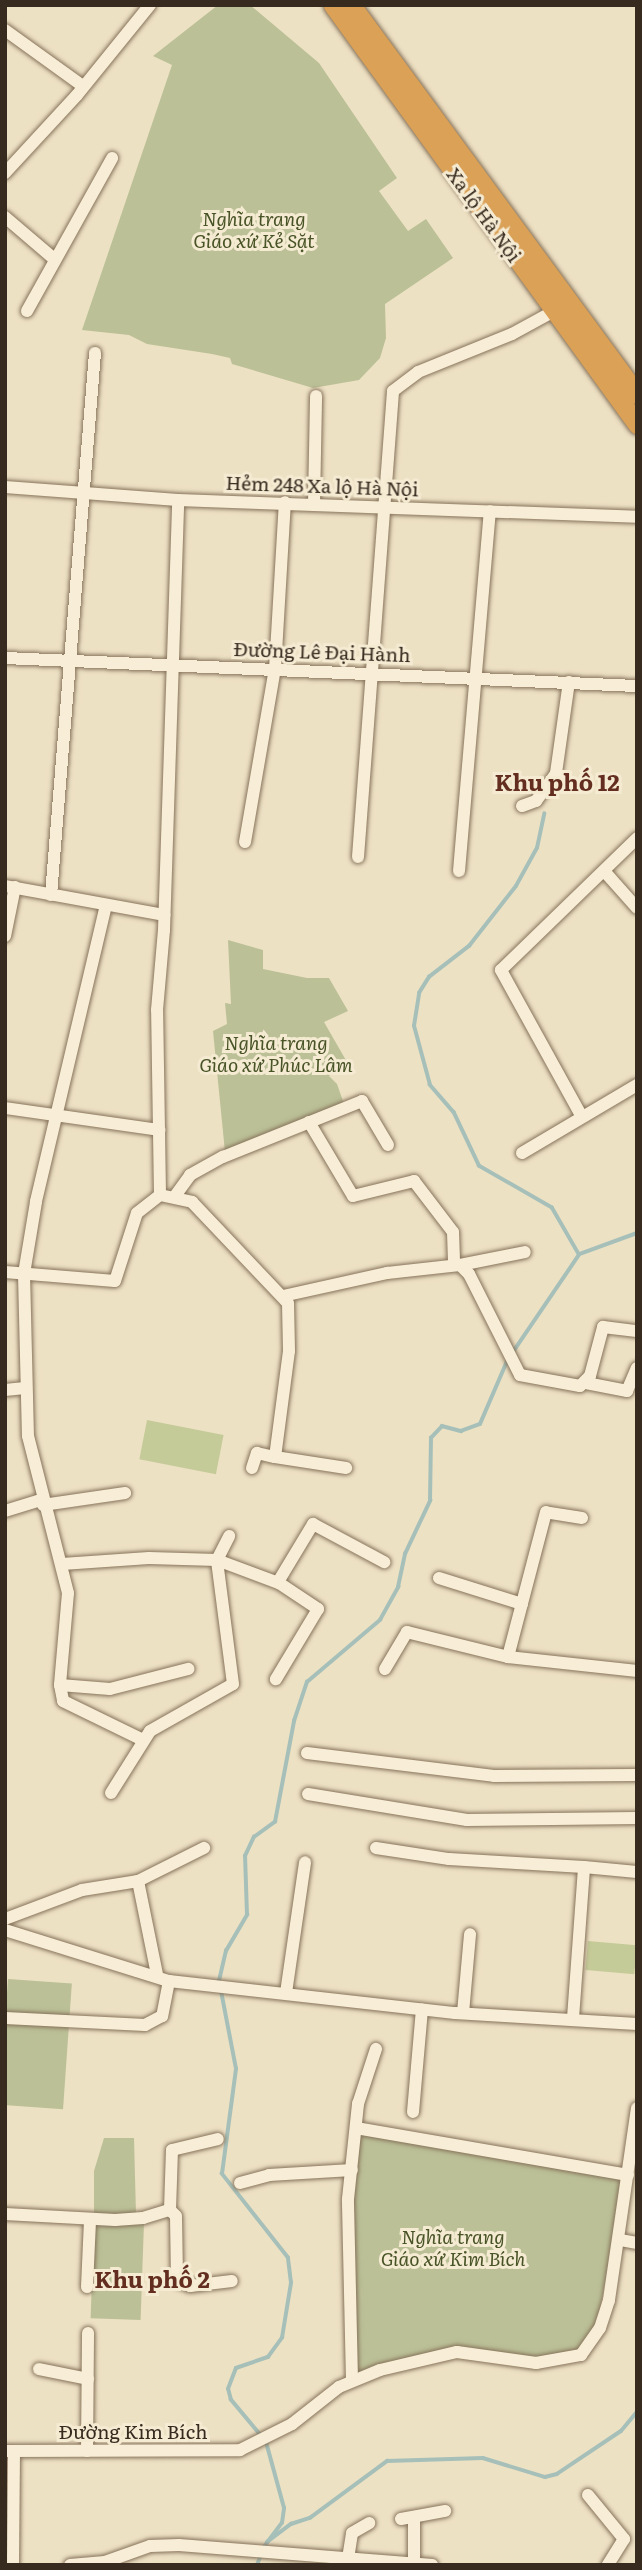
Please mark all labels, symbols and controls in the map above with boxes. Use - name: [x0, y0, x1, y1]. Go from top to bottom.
- street label: Xa lộ Hà Nội: [442, 163, 526, 267]
- park label: Nghĩa trang Giáo xứ Kẻ Sặt: [193, 208, 315, 252]
- street label: Hẻm 248 Xa lộ Hà Nội: [225, 471, 419, 501]
- street label: Đường Lê Đại Hành: [233, 638, 411, 666]
- district label: Khu phố 12: [494, 767, 620, 795]
- park label: Nghĩa trang Giáo xứ Phúc Lâm: [199, 1032, 353, 1076]
- park label: Nghĩa trang Giáo xứ Kim Bích: [381, 2226, 525, 2270]
- district label: Khu phố 2: [94, 2264, 210, 2292]
- street label: Đường Kim Bích: [58, 2421, 208, 2443]

